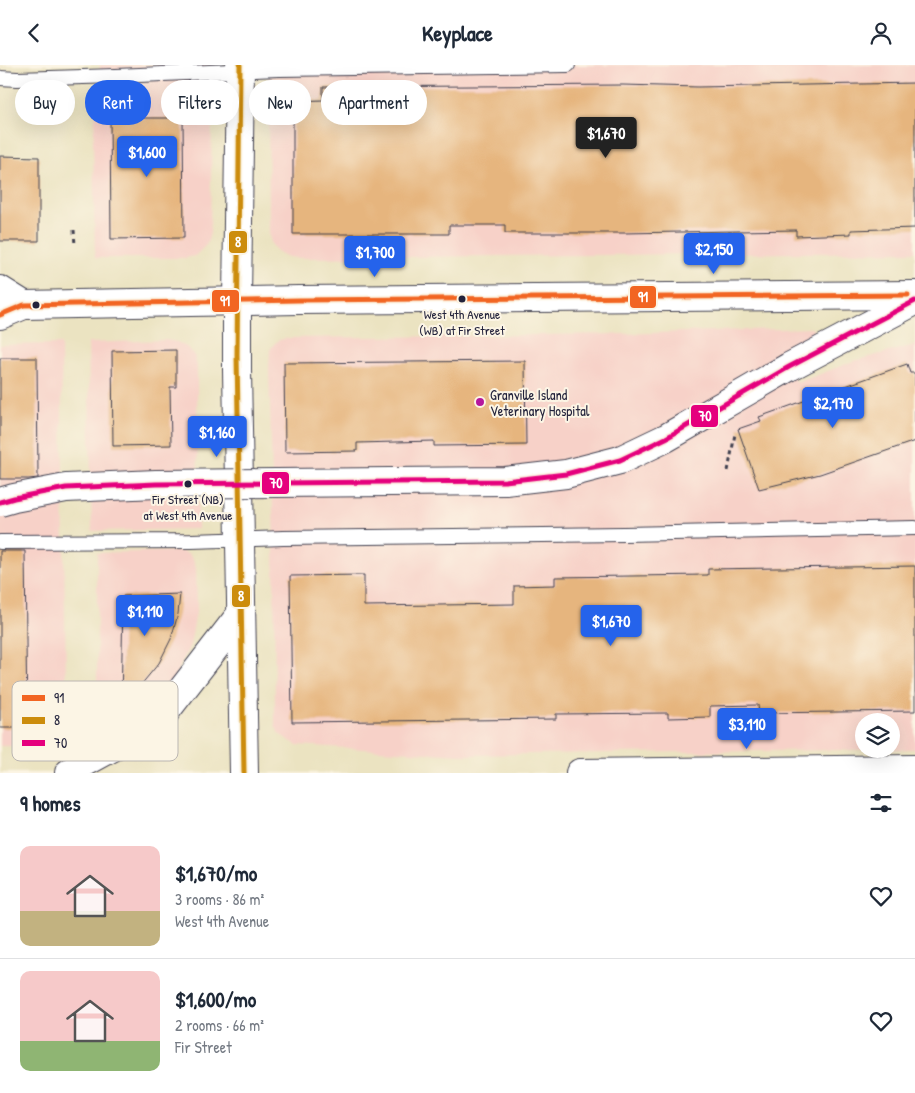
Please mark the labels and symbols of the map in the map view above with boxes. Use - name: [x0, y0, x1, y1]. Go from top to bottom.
- pin: $1,670: [565, 117, 647, 159]
- pin: $1,600: [106, 135, 188, 178]
- line badge: 8: [228, 230, 248, 254]
- text: 8: [235, 232, 241, 251]
- pin: $2,150: [673, 233, 755, 275]
- pin: $1,700: [334, 235, 416, 278]
- line badge: 91: [629, 285, 657, 309]
- text: 91: [638, 287, 648, 306]
- line badge: 91: [211, 289, 240, 313]
- text: 91: [220, 291, 230, 310]
- marker: West 4th Avenue (WB) at Fir Street: [457, 294, 467, 304]
- unlabelled marker: [31, 300, 41, 310]
- place label: West 4th Avenue (WB) at Fir Street: [419, 305, 505, 339]
- place label: Granville Island Veterinary Hospital: [490, 385, 590, 421]
- pin: $2,170: [792, 387, 874, 429]
- marker: Granville Island Veterinary Hospital: [474, 396, 486, 408]
- line badge: 70: [690, 404, 719, 428]
- text: 70: [697, 406, 712, 425]
- pin: $1,160: [176, 415, 258, 458]
- line badge: 70: [261, 471, 290, 495]
- text: 70: [268, 473, 283, 492]
- marker: Fir Street (NB) at West 4th Avenue: [183, 479, 193, 489]
- place label: Fir Street (NB) at West 4th Avenue: [144, 490, 232, 524]
- line badge: 8: [231, 584, 251, 608]
- text: 8: [238, 586, 244, 605]
- pin: $1,110: [104, 595, 186, 637]
- pin: $1,670: [570, 605, 652, 647]
- legend: [12, 681, 178, 761]
- text: 91: [54, 688, 64, 707]
- pin: $3,110: [706, 707, 788, 750]
- text: 8: [54, 710, 60, 729]
- text: 70: [54, 733, 67, 752]

